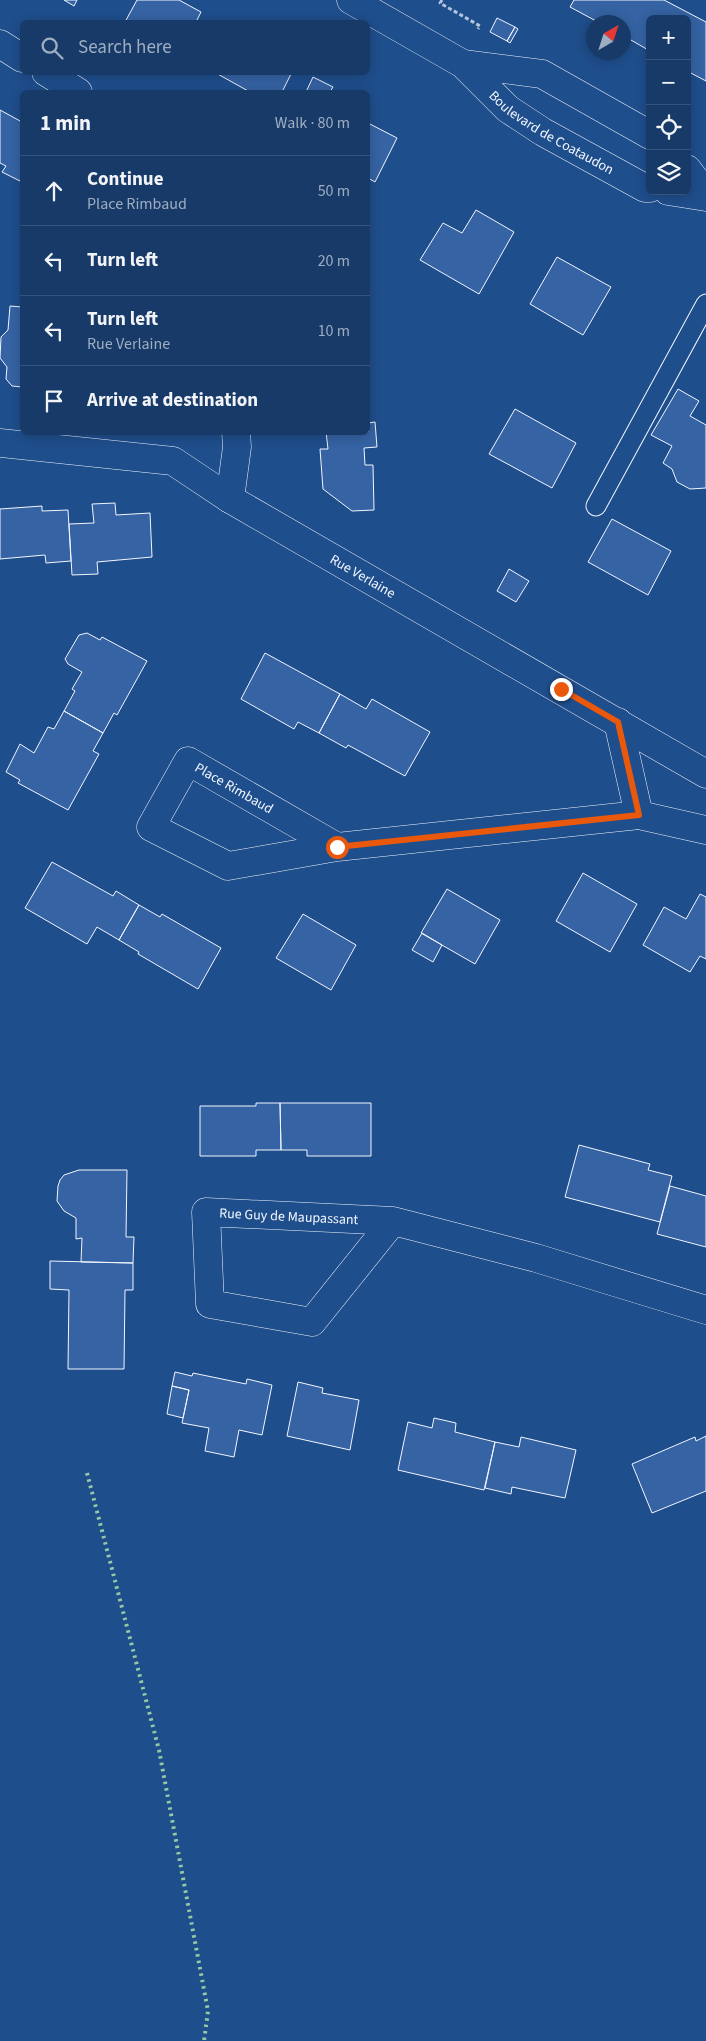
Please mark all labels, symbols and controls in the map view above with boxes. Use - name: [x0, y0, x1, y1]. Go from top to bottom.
- north arrow: [586, 15, 631, 60]
- map controls: [646, 15, 691, 195]
- button: +: [646, 15, 691, 60]
- search box: [20, 20, 370, 75]
- icon: search: [38, 34, 66, 62]
- text: Search here: [78, 34, 172, 61]
- button: −: [646, 60, 691, 105]
- street label: Boulevard de Coataudon: [484, 86, 617, 180]
- button: locate: [646, 105, 691, 150]
- text: 1 min: [40, 108, 91, 138]
- text: Walk · 80 m: [275, 112, 350, 134]
- button: layers: [646, 150, 691, 195]
- text: Continue: [87, 166, 164, 193]
- icon: ahead: [40, 177, 68, 205]
- text: 50 m: [318, 180, 350, 202]
- text: Place Rimbaud: [87, 193, 187, 215]
- icon: left: [40, 247, 68, 275]
- text: Turn left: [87, 247, 158, 274]
- text: 20 m: [318, 250, 350, 272]
- text: Turn left: [87, 306, 158, 333]
- icon: left: [40, 317, 68, 345]
- text: 10 m: [318, 320, 350, 342]
- text: Rue Verlaine: [87, 333, 170, 355]
- icon: arrive: [40, 387, 68, 415]
- text: Arrive at destination: [87, 387, 258, 414]
- street label: Rue Verlaine: [326, 550, 399, 604]
- route end: [550, 678, 573, 701]
- street label: Place Rimbaud: [191, 758, 277, 819]
- route start: [326, 836, 349, 859]
- street label: Rue Guy de Maupassant: [219, 1204, 359, 1230]

